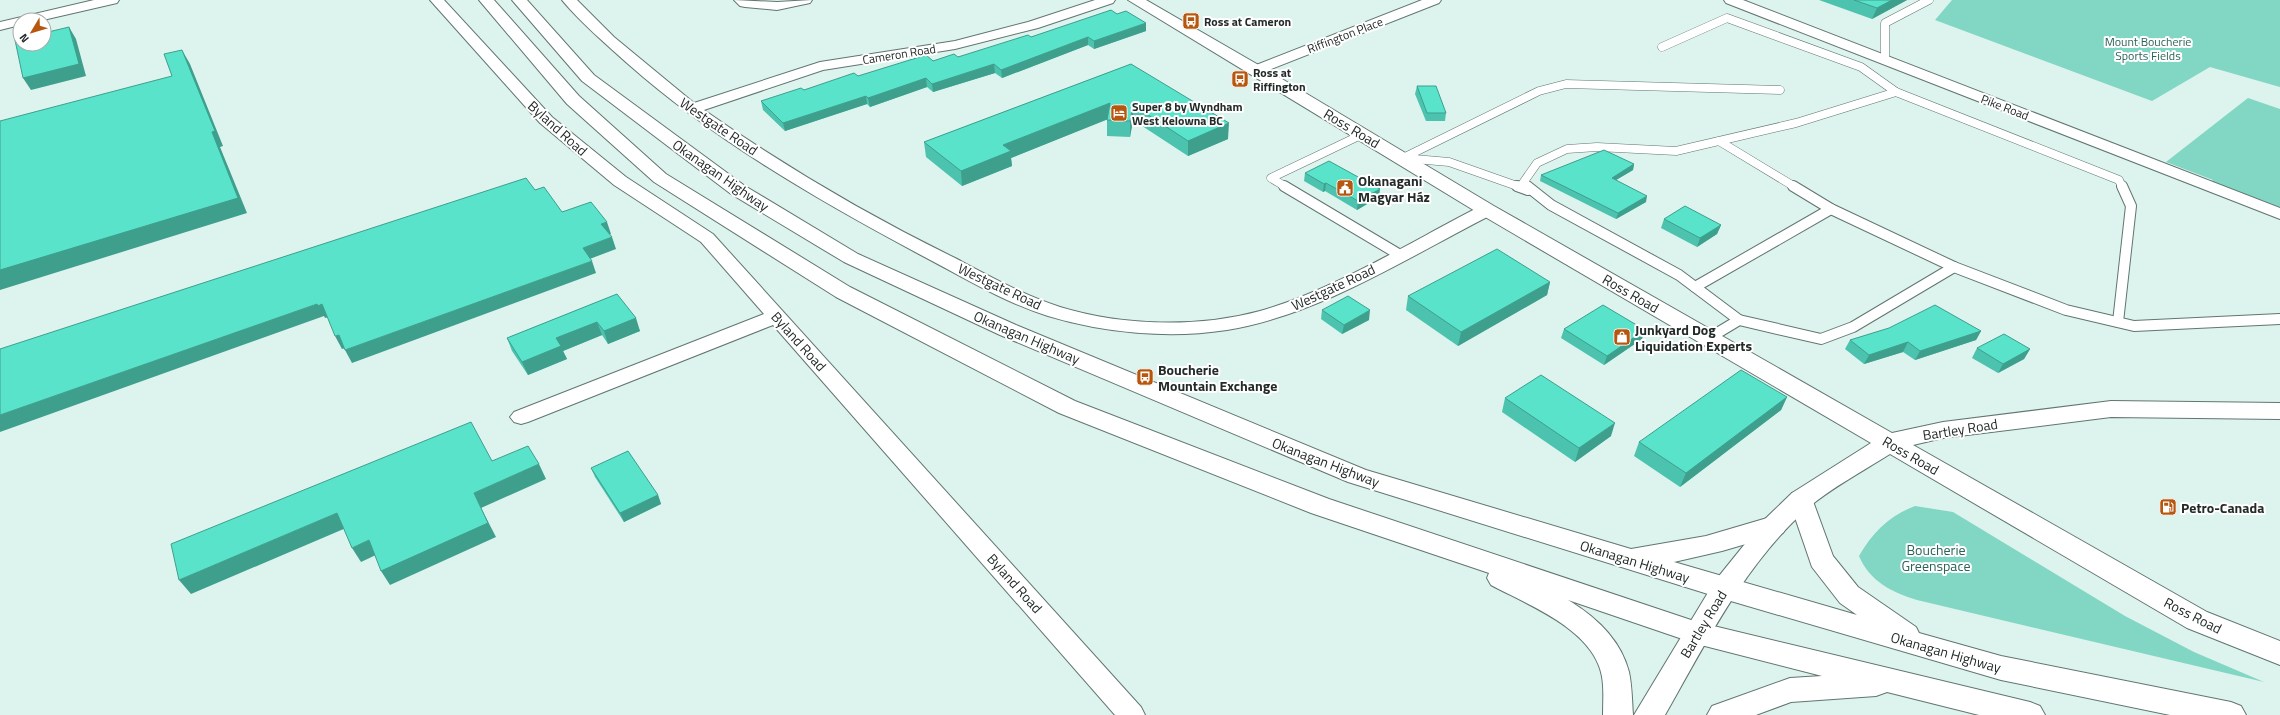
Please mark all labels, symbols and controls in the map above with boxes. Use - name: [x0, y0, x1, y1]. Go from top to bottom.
- bus stop icon: Ross at Cameron: [1181, 11, 1201, 31]
- north arrow: [12, 12, 52, 52]
- place label: Ross at Cameron: [1204, 12, 1291, 31]
- street label: Riffington Place: [1304, 12, 1386, 58]
- text: N: [15, 30, 33, 46]
- park label: Mount Boucherie Sports Fields: [2105, 32, 2191, 65]
- street label: Cameron Road: [861, 39, 937, 69]
- place label: Ross at Riffington: [1253, 63, 1306, 96]
- bus stop icon: Ross at Riffington: [1230, 69, 1250, 89]
- street label: Pike Road: [1978, 89, 2032, 125]
- street label: Westgate Road: [676, 92, 762, 160]
- street label: Byland Road: [524, 95, 592, 161]
- place label: Super 8 by Wyndham West Kelowna BC: [1132, 97, 1243, 130]
- hotel icon: Super 8 by Wyndham West Kelowna BC: [1109, 103, 1129, 123]
- street label: Ross Road: [1320, 103, 1384, 153]
- street label: Okanagan Highway: [668, 134, 774, 216]
- place label: Okanagani Magyar Ház: [1358, 170, 1430, 207]
- public building icon: Okanagani Magyar Ház: [1335, 178, 1355, 198]
- street label: Westgate Road: [955, 257, 1045, 315]
- street label: Westgate Road: [1288, 258, 1378, 316]
- street label: Ross Road: [1599, 268, 1663, 318]
- street label: Okanagan Highway: [971, 305, 1084, 369]
- street label: Byland Road: [766, 307, 832, 375]
- place label: Junkyard Dog Liquidation Experts: [1635, 319, 1752, 356]
- shop icon: Junkyard Dog Liquidation Experts: [1612, 327, 1632, 347]
- place label: Boucherie Mountain Exchange: [1158, 359, 1277, 396]
- bus stop icon: Boucherie Mountain Exchange: [1135, 367, 1155, 387]
- street label: Bartley Road: [1921, 413, 1999, 445]
- street label: Ross Road: [1879, 430, 1943, 480]
- street label: Okanagan Highway: [1269, 432, 1383, 492]
- fuel station icon: Petro-Canada: [2158, 497, 2178, 517]
- place label: Petro-Canada: [2181, 497, 2264, 518]
- street label: Okanagan Highway: [1578, 534, 1693, 588]
- park label: Boucherie Greenspace: [1902, 539, 1970, 576]
- street label: Byland Road: [982, 549, 1048, 617]
- street label: Bartley Road: [1674, 586, 1732, 662]
- street label: Ross Road: [2160, 591, 2226, 639]
- street label: Okanagan Highway: [1888, 626, 2004, 678]

